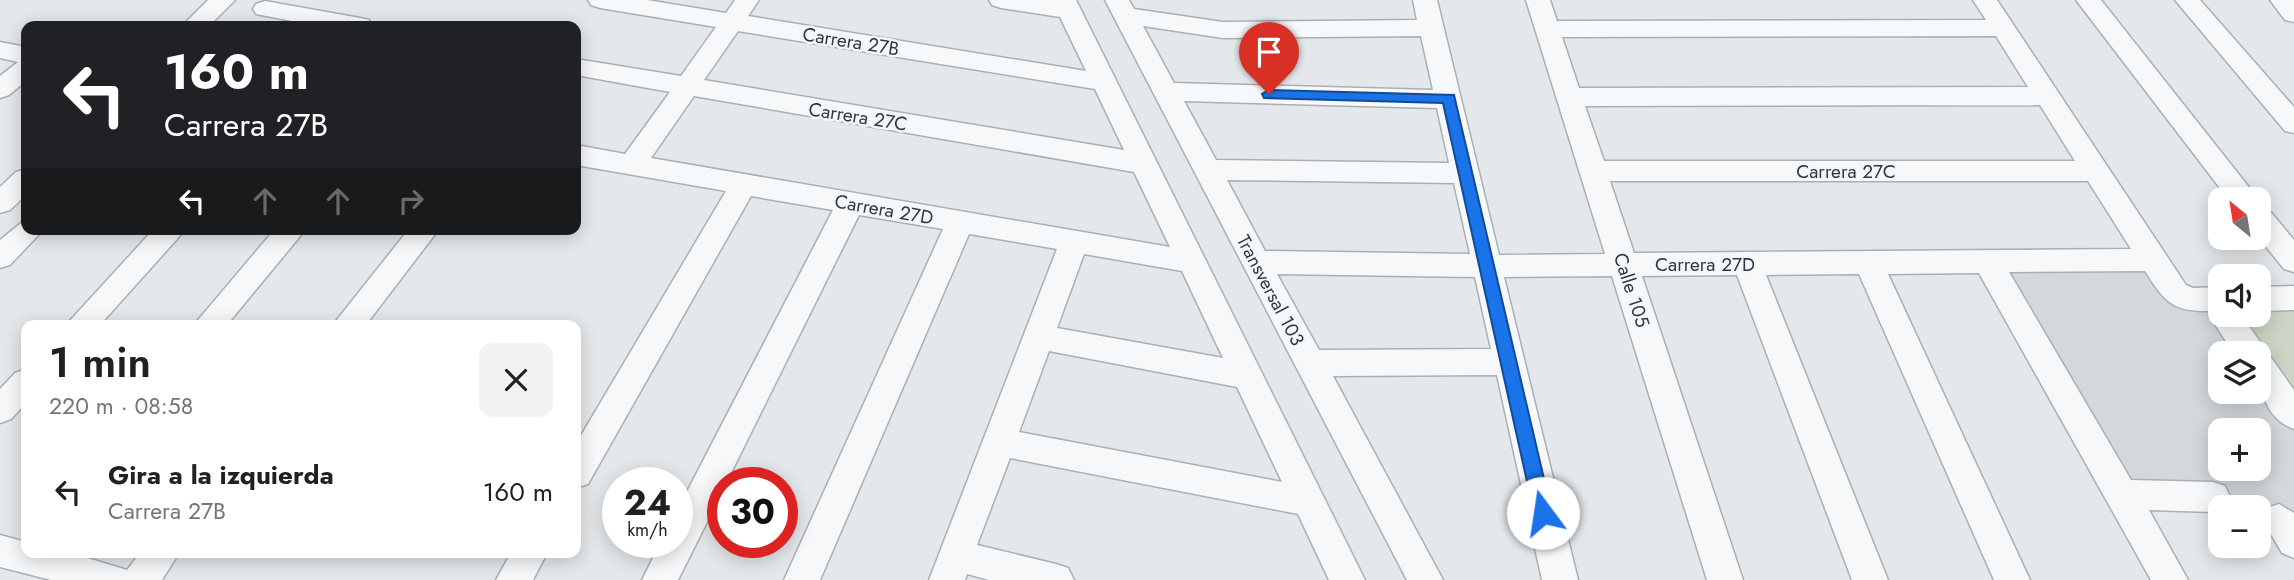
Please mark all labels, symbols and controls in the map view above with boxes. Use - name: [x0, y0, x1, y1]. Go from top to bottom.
- street label: Carrera 27B: [801, 21, 901, 62]
- pin: [1239, 22, 1299, 94]
- icon: arrive: [1250, 33, 1288, 71]
- text: 160 m: [164, 37, 309, 107]
- icon: left: [49, 49, 140, 140]
- street label: Carrera 27C: [807, 95, 909, 138]
- text: Carrera 27B: [164, 102, 328, 148]
- street label: Carrera 27C: [1796, 158, 1896, 185]
- icon: left: [173, 182, 211, 220]
- icon: ahead: [246, 182, 284, 220]
- icon: ahead: [319, 182, 357, 220]
- icon: right: [392, 182, 430, 220]
- north arrow: [2208, 187, 2272, 250]
- map controls: [2208, 187, 2271, 558]
- street label: Carrera 27D: [832, 188, 935, 231]
- street label: Transversal 103: [1230, 230, 1311, 350]
- street label: Calle 105: [1607, 249, 1656, 331]
- street label: Carrera 27D: [1655, 251, 1755, 278]
- button: sound: [2208, 264, 2271, 327]
- text: 1 min: [49, 332, 151, 393]
- button: layers: [2208, 341, 2271, 404]
- button: close: [479, 343, 553, 417]
- text: 220 m · 08:58: [49, 389, 193, 423]
- button: +: [2208, 418, 2271, 481]
- text: Gira a la izquierda: [108, 456, 334, 494]
- speed limit sign: 30: [707, 467, 798, 558]
- icon: left: [49, 473, 87, 511]
- text: 160 m: [483, 473, 553, 511]
- position arrow: [1506, 476, 1580, 550]
- text: 24: [624, 478, 671, 528]
- text: Carrera 27B: [108, 494, 226, 528]
- button: −: [2208, 495, 2271, 558]
- text: km/h: [627, 517, 668, 543]

